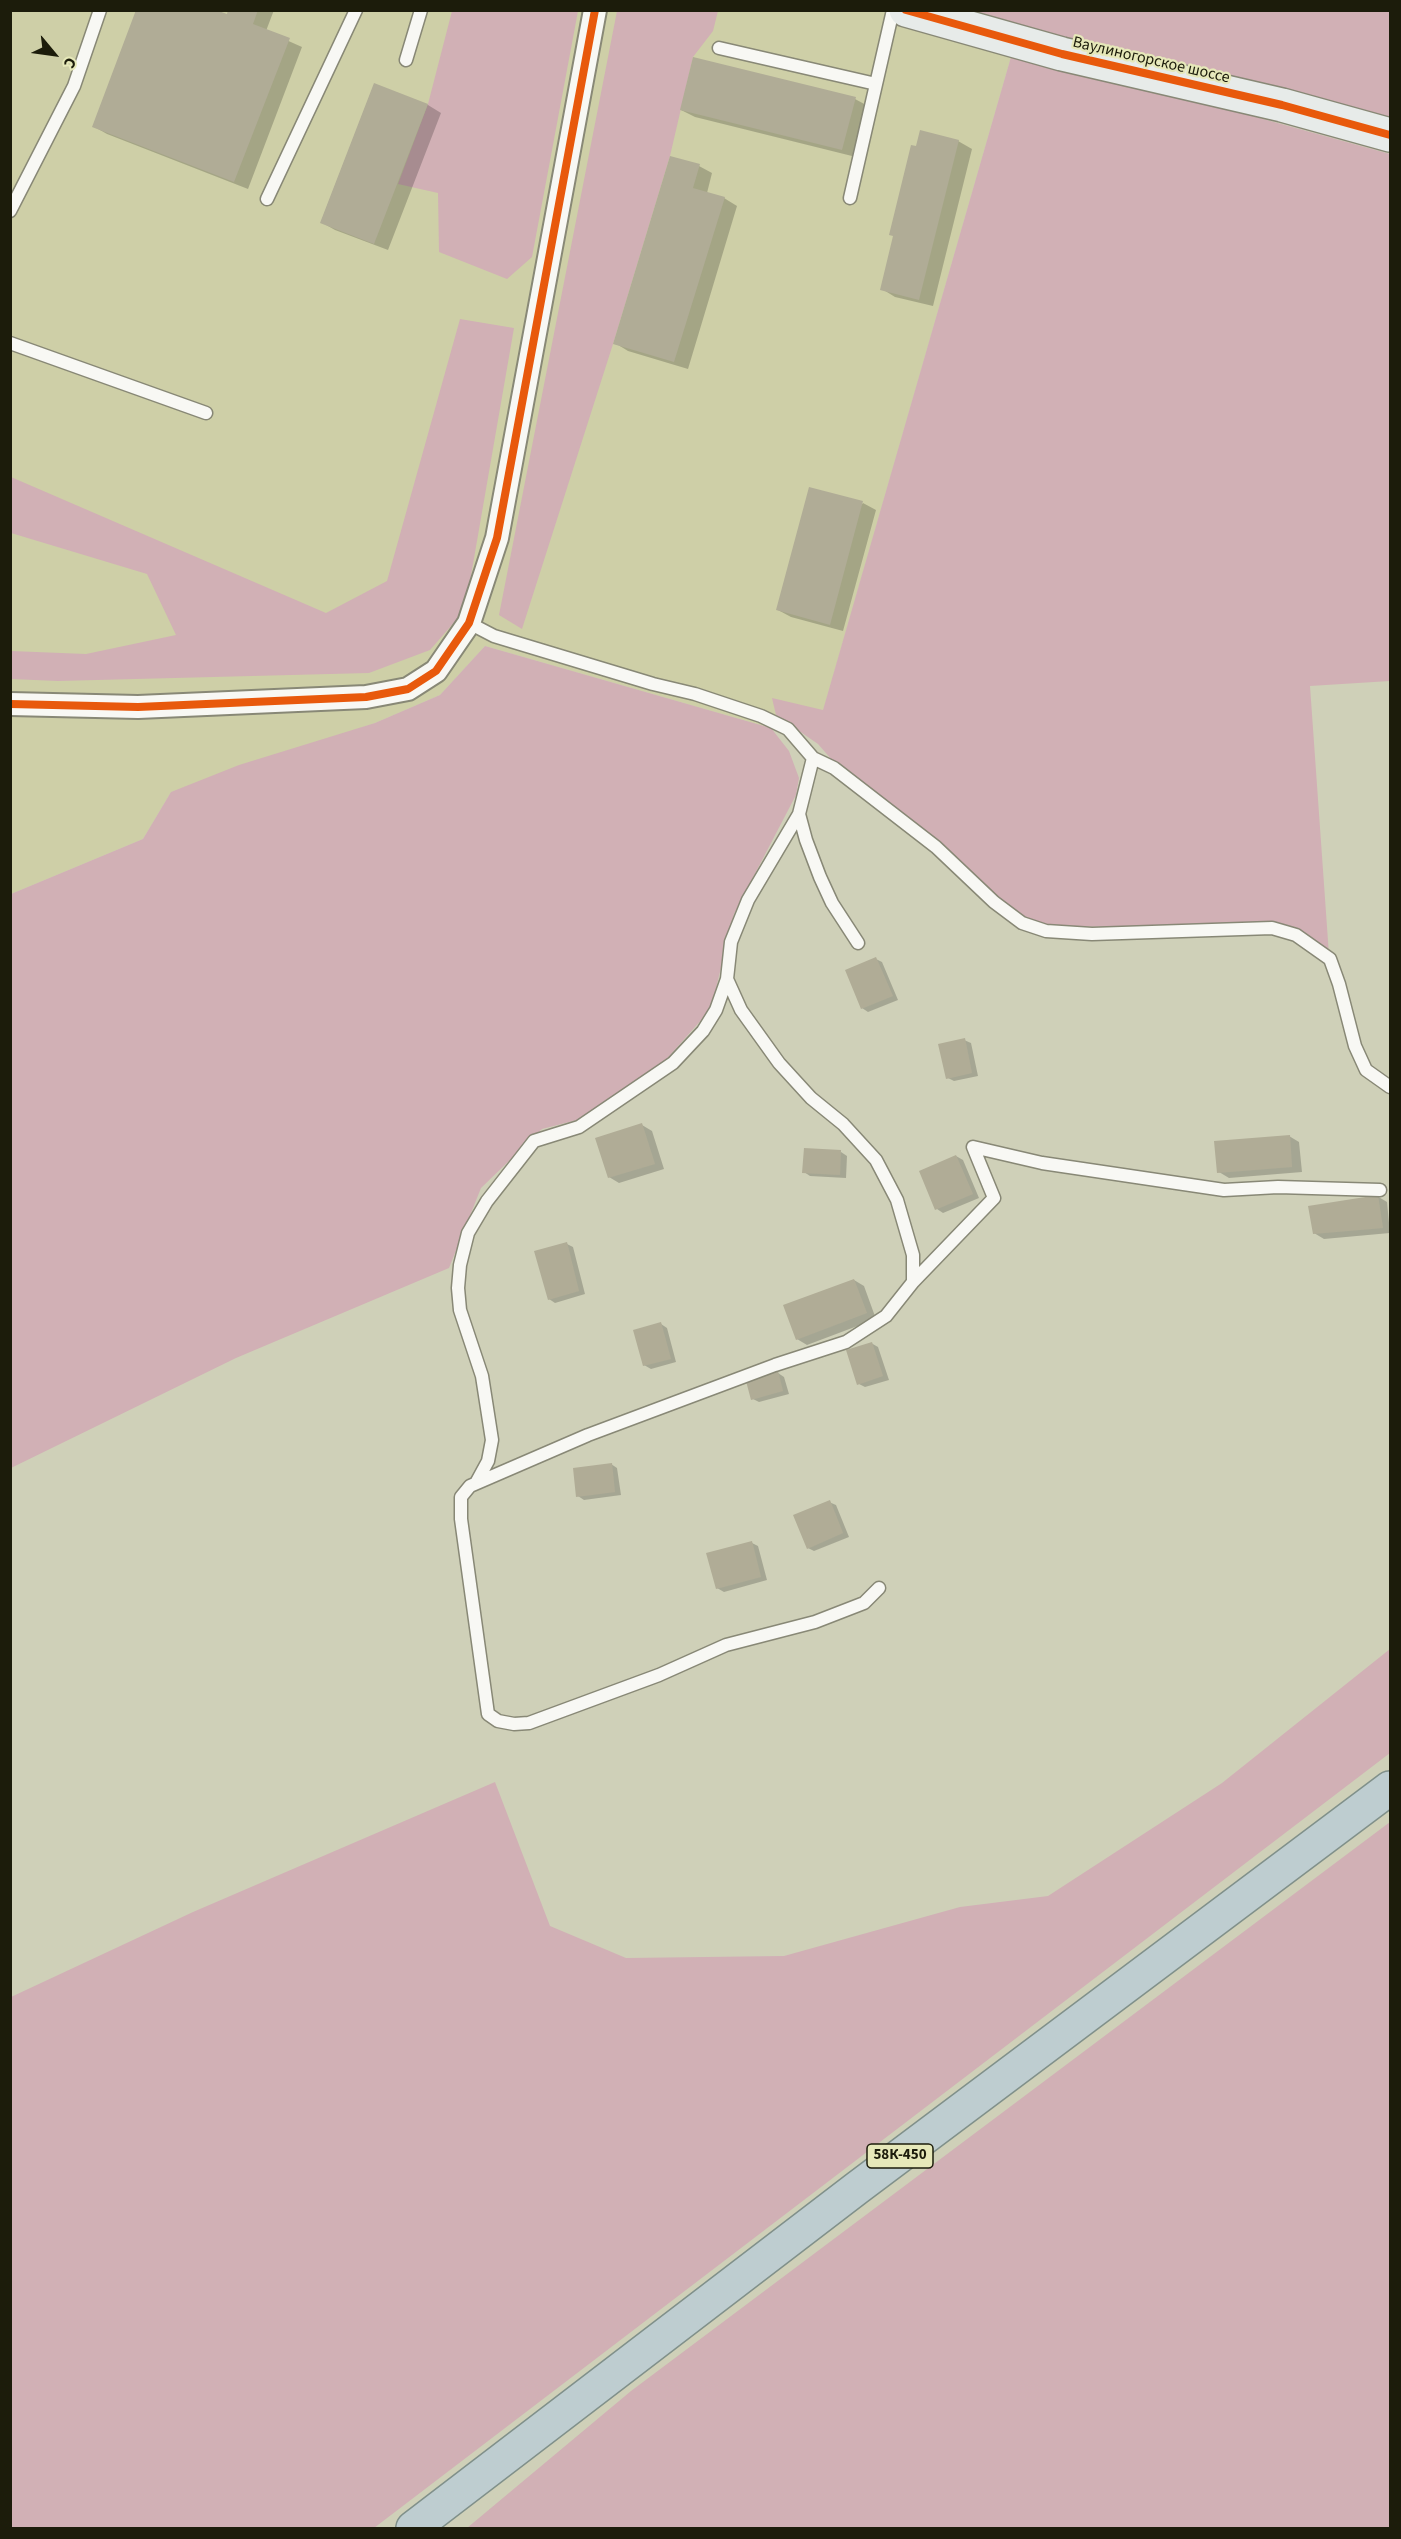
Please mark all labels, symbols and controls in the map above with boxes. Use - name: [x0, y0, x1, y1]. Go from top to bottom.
- north arrow: [24, 24, 84, 84]
- street label: Ваулиногорское шоссе: [1071, 34, 1231, 88]
- text: С: [58, 53, 82, 72]
- road number: 58К-450: [867, 2144, 933, 2168]

